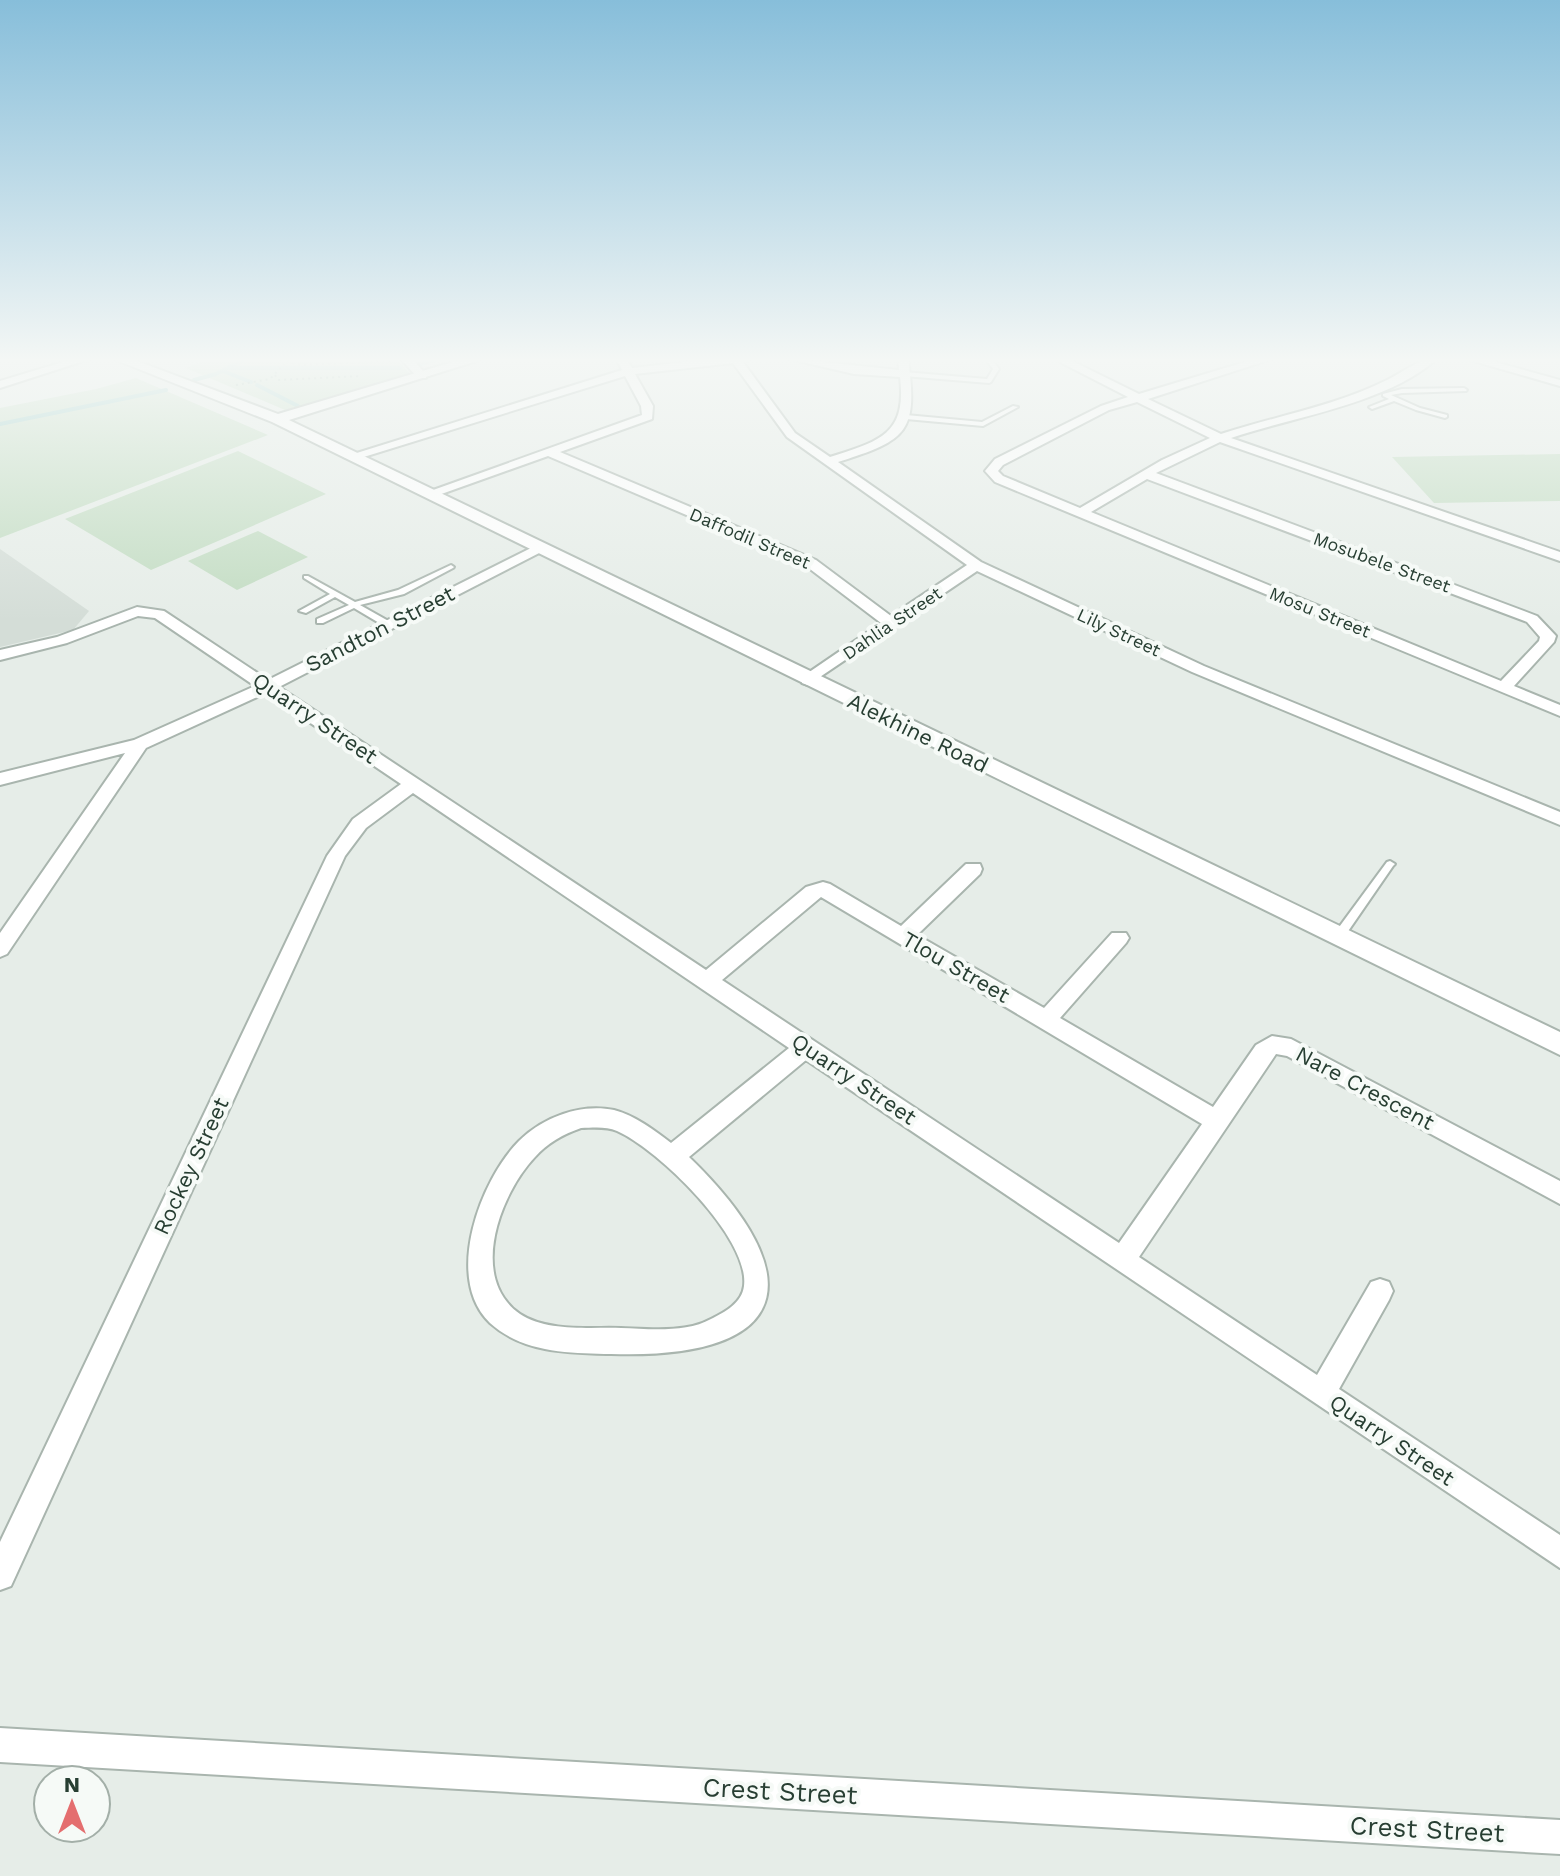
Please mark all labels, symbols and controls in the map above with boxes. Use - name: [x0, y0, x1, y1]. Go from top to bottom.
- street label: Daffodil Street: [687, 503, 814, 573]
- street label: Mosubele Street: [1311, 527, 1454, 597]
- street label: Sandton Street: [301, 581, 459, 677]
- street label: Dahlia Street: [839, 582, 946, 664]
- street label: Mosu Street: [1266, 582, 1374, 642]
- street label: Lily Street: [1074, 604, 1165, 661]
- street label: Quarry Street: [248, 667, 382, 769]
- street label: Alekhine Road: [844, 688, 992, 778]
- street label: Tlou Street: [898, 926, 1014, 1008]
- street label: Quarry Street: [787, 1028, 921, 1130]
- street label: Nare Crescent: [1292, 1041, 1438, 1135]
- street label: Rockey Street: [148, 1093, 234, 1239]
- street label: Quarry Street: [1325, 1389, 1459, 1491]
- north arrow: [32, 1764, 112, 1844]
- text: N: [64, 1772, 80, 1797]
- street label: Crest Street: [702, 1772, 858, 1810]
- street label: Crest Street: [1349, 1810, 1505, 1848]

